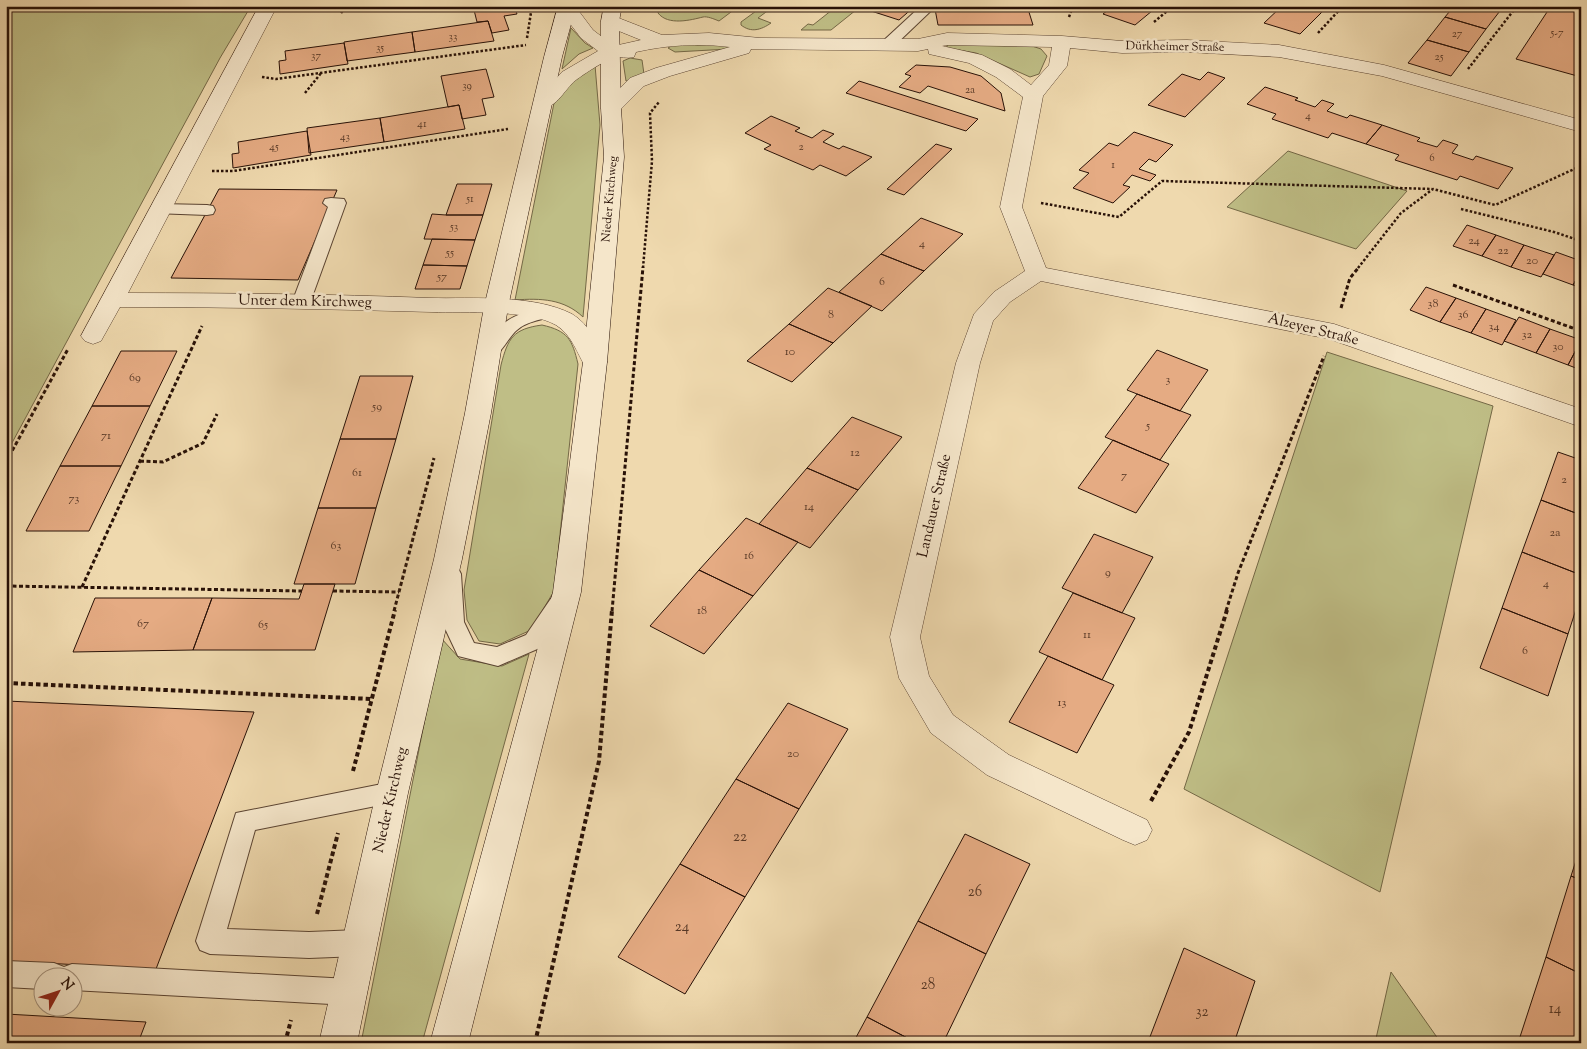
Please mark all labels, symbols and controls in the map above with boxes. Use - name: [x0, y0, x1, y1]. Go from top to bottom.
- house number: 5-7: [1549, 25, 1564, 41]
- house number: 27: [1452, 26, 1463, 42]
- house number: 33: [449, 29, 457, 45]
- street label: Dürkheimer Straße: [1125, 37, 1225, 57]
- house number: 35: [376, 40, 384, 56]
- house number: 37: [311, 48, 321, 64]
- house number: 25: [1435, 49, 1444, 65]
- house number: 39: [462, 78, 472, 94]
- house number: 2a: [965, 82, 975, 98]
- house number: 4: [1305, 108, 1311, 124]
- house number: 41: [417, 116, 427, 132]
- house number: 43: [340, 129, 350, 145]
- house number: 45: [269, 139, 279, 155]
- house number: 2: [798, 139, 804, 155]
- house number: 6: [1429, 150, 1435, 166]
- street label: Nieder Kirchweg: [597, 155, 623, 243]
- house number: 1: [1111, 157, 1115, 173]
- house number: 51: [465, 191, 474, 207]
- house number: 53: [449, 219, 458, 235]
- house number: 24: [1468, 232, 1480, 250]
- house number: 4: [919, 235, 925, 253]
- house number: 22: [1497, 242, 1509, 260]
- house number: 55: [445, 244, 454, 262]
- house number: 20: [1526, 252, 1538, 270]
- house number: 57: [436, 268, 447, 286]
- house number: 6: [879, 273, 885, 291]
- street label: Unter dem Kirchweg: [238, 290, 372, 314]
- house number: 38: [1428, 295, 1438, 313]
- house number: 8: [828, 306, 834, 324]
- house number: 36: [1458, 306, 1468, 324]
- street label: Alzeyer Straße: [1265, 309, 1361, 351]
- house number: 34: [1489, 318, 1499, 336]
- house number: 32: [1522, 326, 1533, 344]
- house number: 30: [1552, 338, 1564, 356]
- house number: 10: [785, 343, 795, 361]
- house number: 69: [129, 369, 141, 387]
- house number: 3: [1166, 371, 1171, 389]
- house number: 59: [371, 398, 382, 416]
- house number: 5: [1145, 417, 1150, 435]
- house number: 71: [101, 427, 111, 445]
- house number: 12: [850, 444, 860, 462]
- street label: Landauer Straße: [913, 452, 957, 560]
- house number: 61: [352, 464, 362, 482]
- house number: 7: [1121, 467, 1127, 485]
- house number: 2: [1561, 471, 1567, 489]
- house number: 73: [69, 490, 80, 508]
- house number: 14: [804, 498, 814, 516]
- house number: 2a: [1549, 524, 1561, 542]
- house number: 63: [331, 537, 342, 555]
- house number: 16: [744, 547, 754, 565]
- house number: 9: [1105, 564, 1111, 582]
- house number: 4: [1543, 575, 1549, 593]
- house number: 18: [697, 602, 707, 620]
- house number: 67: [137, 615, 149, 633]
- house number: 65: [258, 616, 268, 634]
- house number: 11: [1083, 626, 1091, 644]
- house number: 6: [1522, 642, 1528, 660]
- house number: 13: [1058, 694, 1067, 712]
- street label: Nieder Kirchweg: [369, 745, 413, 855]
- house number: 20: [787, 745, 799, 763]
- house number: 22: [733, 827, 747, 848]
- house number: 26: [968, 882, 982, 903]
- house number: 24: [675, 917, 690, 938]
- north arrow: [32, 966, 82, 1016]
- text: N: [55, 974, 78, 996]
- house number: 28: [921, 975, 935, 996]
- house number: 14: [1549, 999, 1562, 1020]
- house number: 32: [1195, 1002, 1209, 1023]

